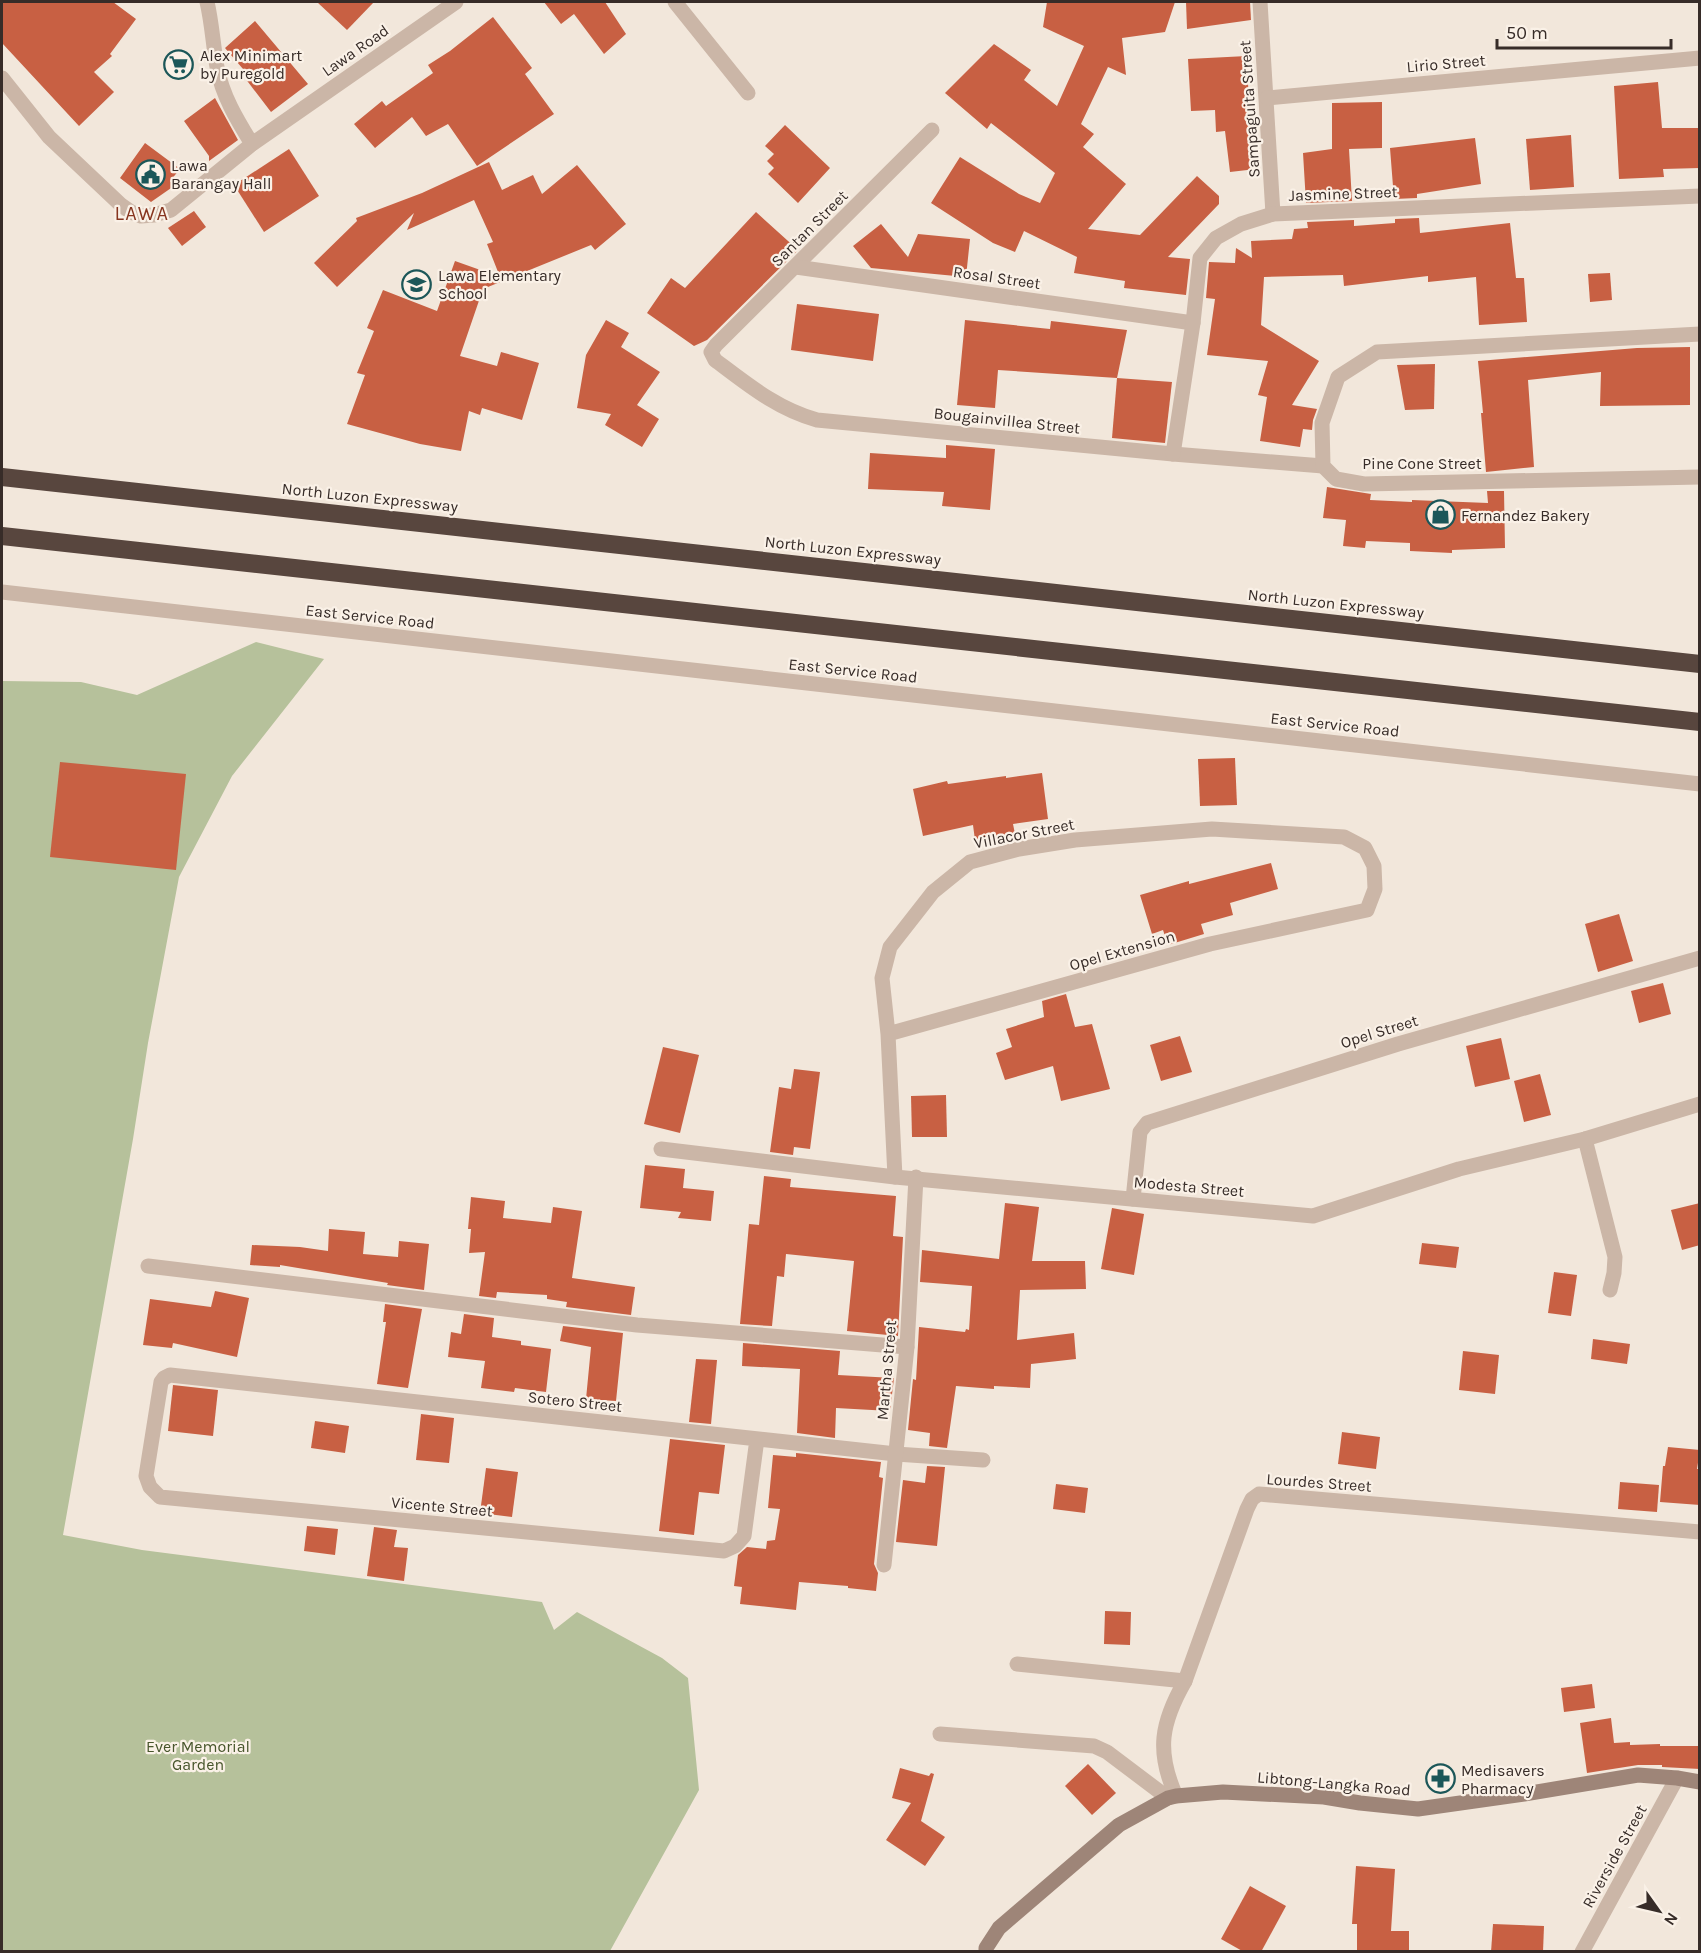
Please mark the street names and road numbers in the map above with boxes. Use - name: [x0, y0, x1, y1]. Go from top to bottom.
- street label: Lawa Road: [318, 20, 392, 80]
- street label: Sampaguita Street: [1235, 40, 1264, 178]
- street label: Lirio Street: [1406, 51, 1486, 76]
- street label: Jasmine Street: [1288, 182, 1398, 205]
- street label: Santan Street: [767, 186, 852, 271]
- street label: Rosal Street: [952, 262, 1042, 293]
- street label: Bougainvillea Street: [933, 403, 1081, 438]
- street label: Pine Cone Street: [1362, 454, 1482, 473]
- street label: North Luzon Expressway: [281, 479, 460, 516]
- street label: North Luzon Expressway: [764, 532, 943, 569]
- street label: North Luzon Expressway: [1247, 585, 1426, 622]
- street label: East Service Road: [305, 600, 435, 633]
- street label: East Service Road: [788, 654, 918, 687]
- street label: East Service Road: [1270, 708, 1400, 741]
- street label: Villacor Street: [972, 814, 1076, 853]
- street label: Opel Extension: [1067, 926, 1177, 975]
- street label: Opel Street: [1338, 1011, 1420, 1052]
- street label: Modesta Street: [1133, 1172, 1245, 1201]
- street label: Martha Street: [873, 1319, 900, 1421]
- street label: Sotero Street: [527, 1387, 623, 1416]
- street label: Lourdes Street: [1266, 1469, 1372, 1496]
- street label: Vicente Street: [390, 1493, 494, 1520]
- street label: Libtong-Langka Road: [1256, 1767, 1412, 1800]
- street label: Riverside Street: [1578, 1801, 1651, 1911]

